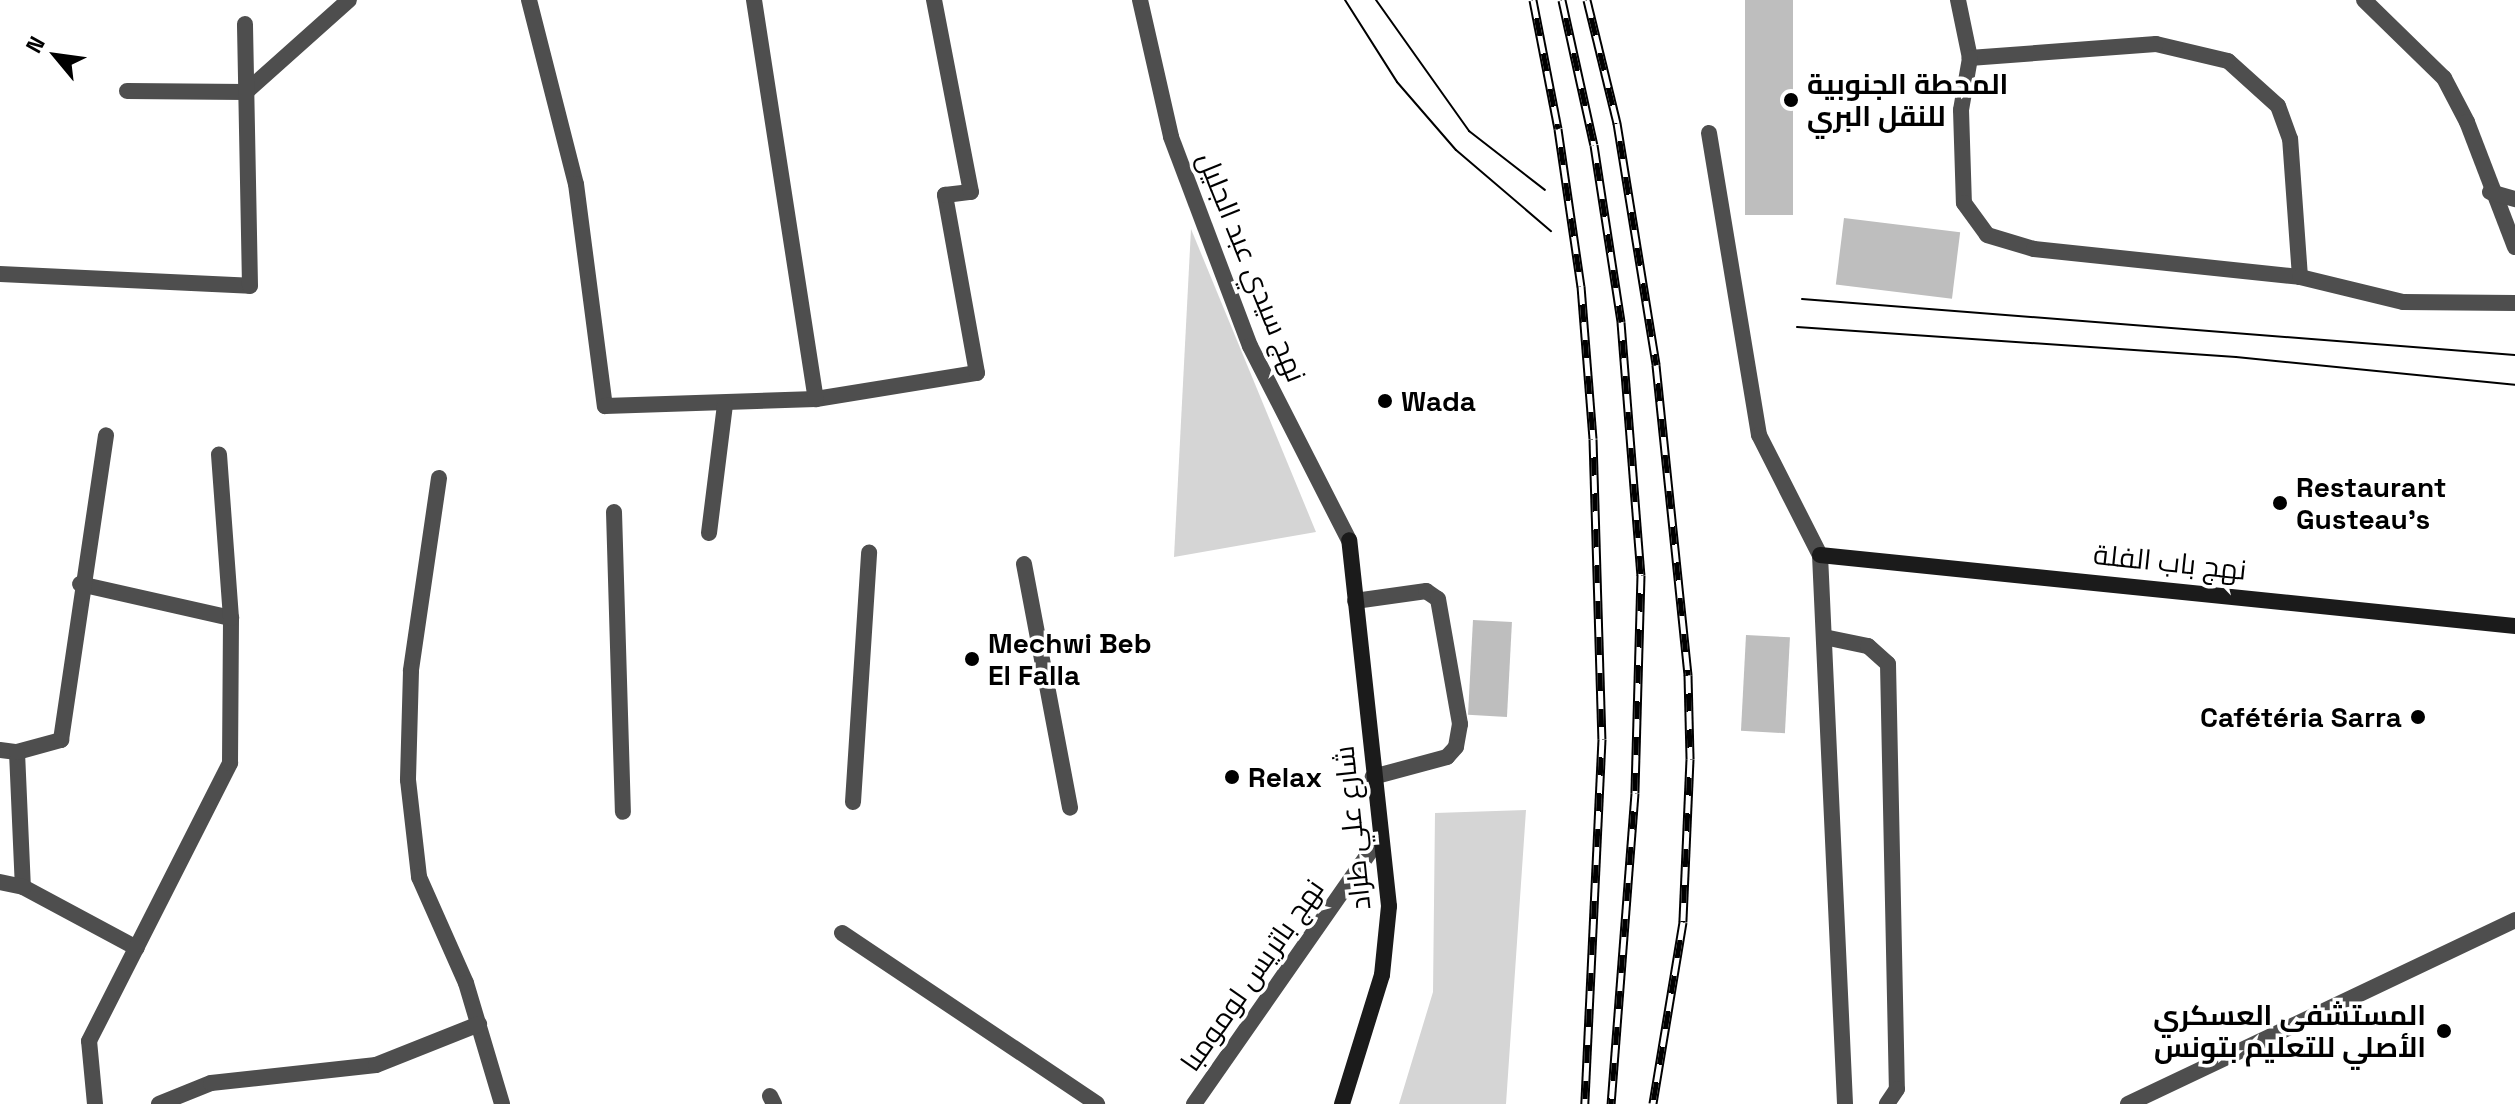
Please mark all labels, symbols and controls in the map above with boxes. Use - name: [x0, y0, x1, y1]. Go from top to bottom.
- north arrow: [16, 16, 96, 96]
- text: N: [19, 31, 51, 58]
- place label: المحطة الجنوبية للنقل البري: [1807, 67, 2008, 133]
- marker: المحطة الجنوبية للنقل البري: [1782, 91, 1800, 109]
- street label: نهج سيدي عبد الجليل: [1191, 147, 1313, 387]
- place label: Wada: [1401, 384, 1476, 418]
- marker: Wada: [1376, 392, 1394, 410]
- place label: Restaurant Gusteau's: [2296, 470, 2447, 536]
- marker: Restaurant Gusteau's: [2271, 494, 2289, 512]
- street label: نهج باب الفلة: [2092, 537, 2248, 587]
- place label: Mechwi Beb El Falla: [988, 626, 1152, 692]
- marker: Mechwi Beb El Falla: [963, 650, 981, 668]
- place label: Cafétéria Sarra: [2200, 700, 2402, 734]
- marker: Cafétéria Sarra: [2409, 708, 2427, 726]
- street label: شارع علي طراد: [1327, 744, 1377, 912]
- place label: Relax: [1248, 760, 1322, 794]
- marker: Relax: [1223, 768, 1241, 786]
- street label: نهج باتريس لومومبا: [1173, 873, 1331, 1077]
- place label: المستشفى العسكري الأصلي للتعليم بتونس: [2153, 998, 2426, 1064]
- marker: المستشفى العسكري الأصلي للتعليم بتونس: [2433, 1020, 2455, 1042]

